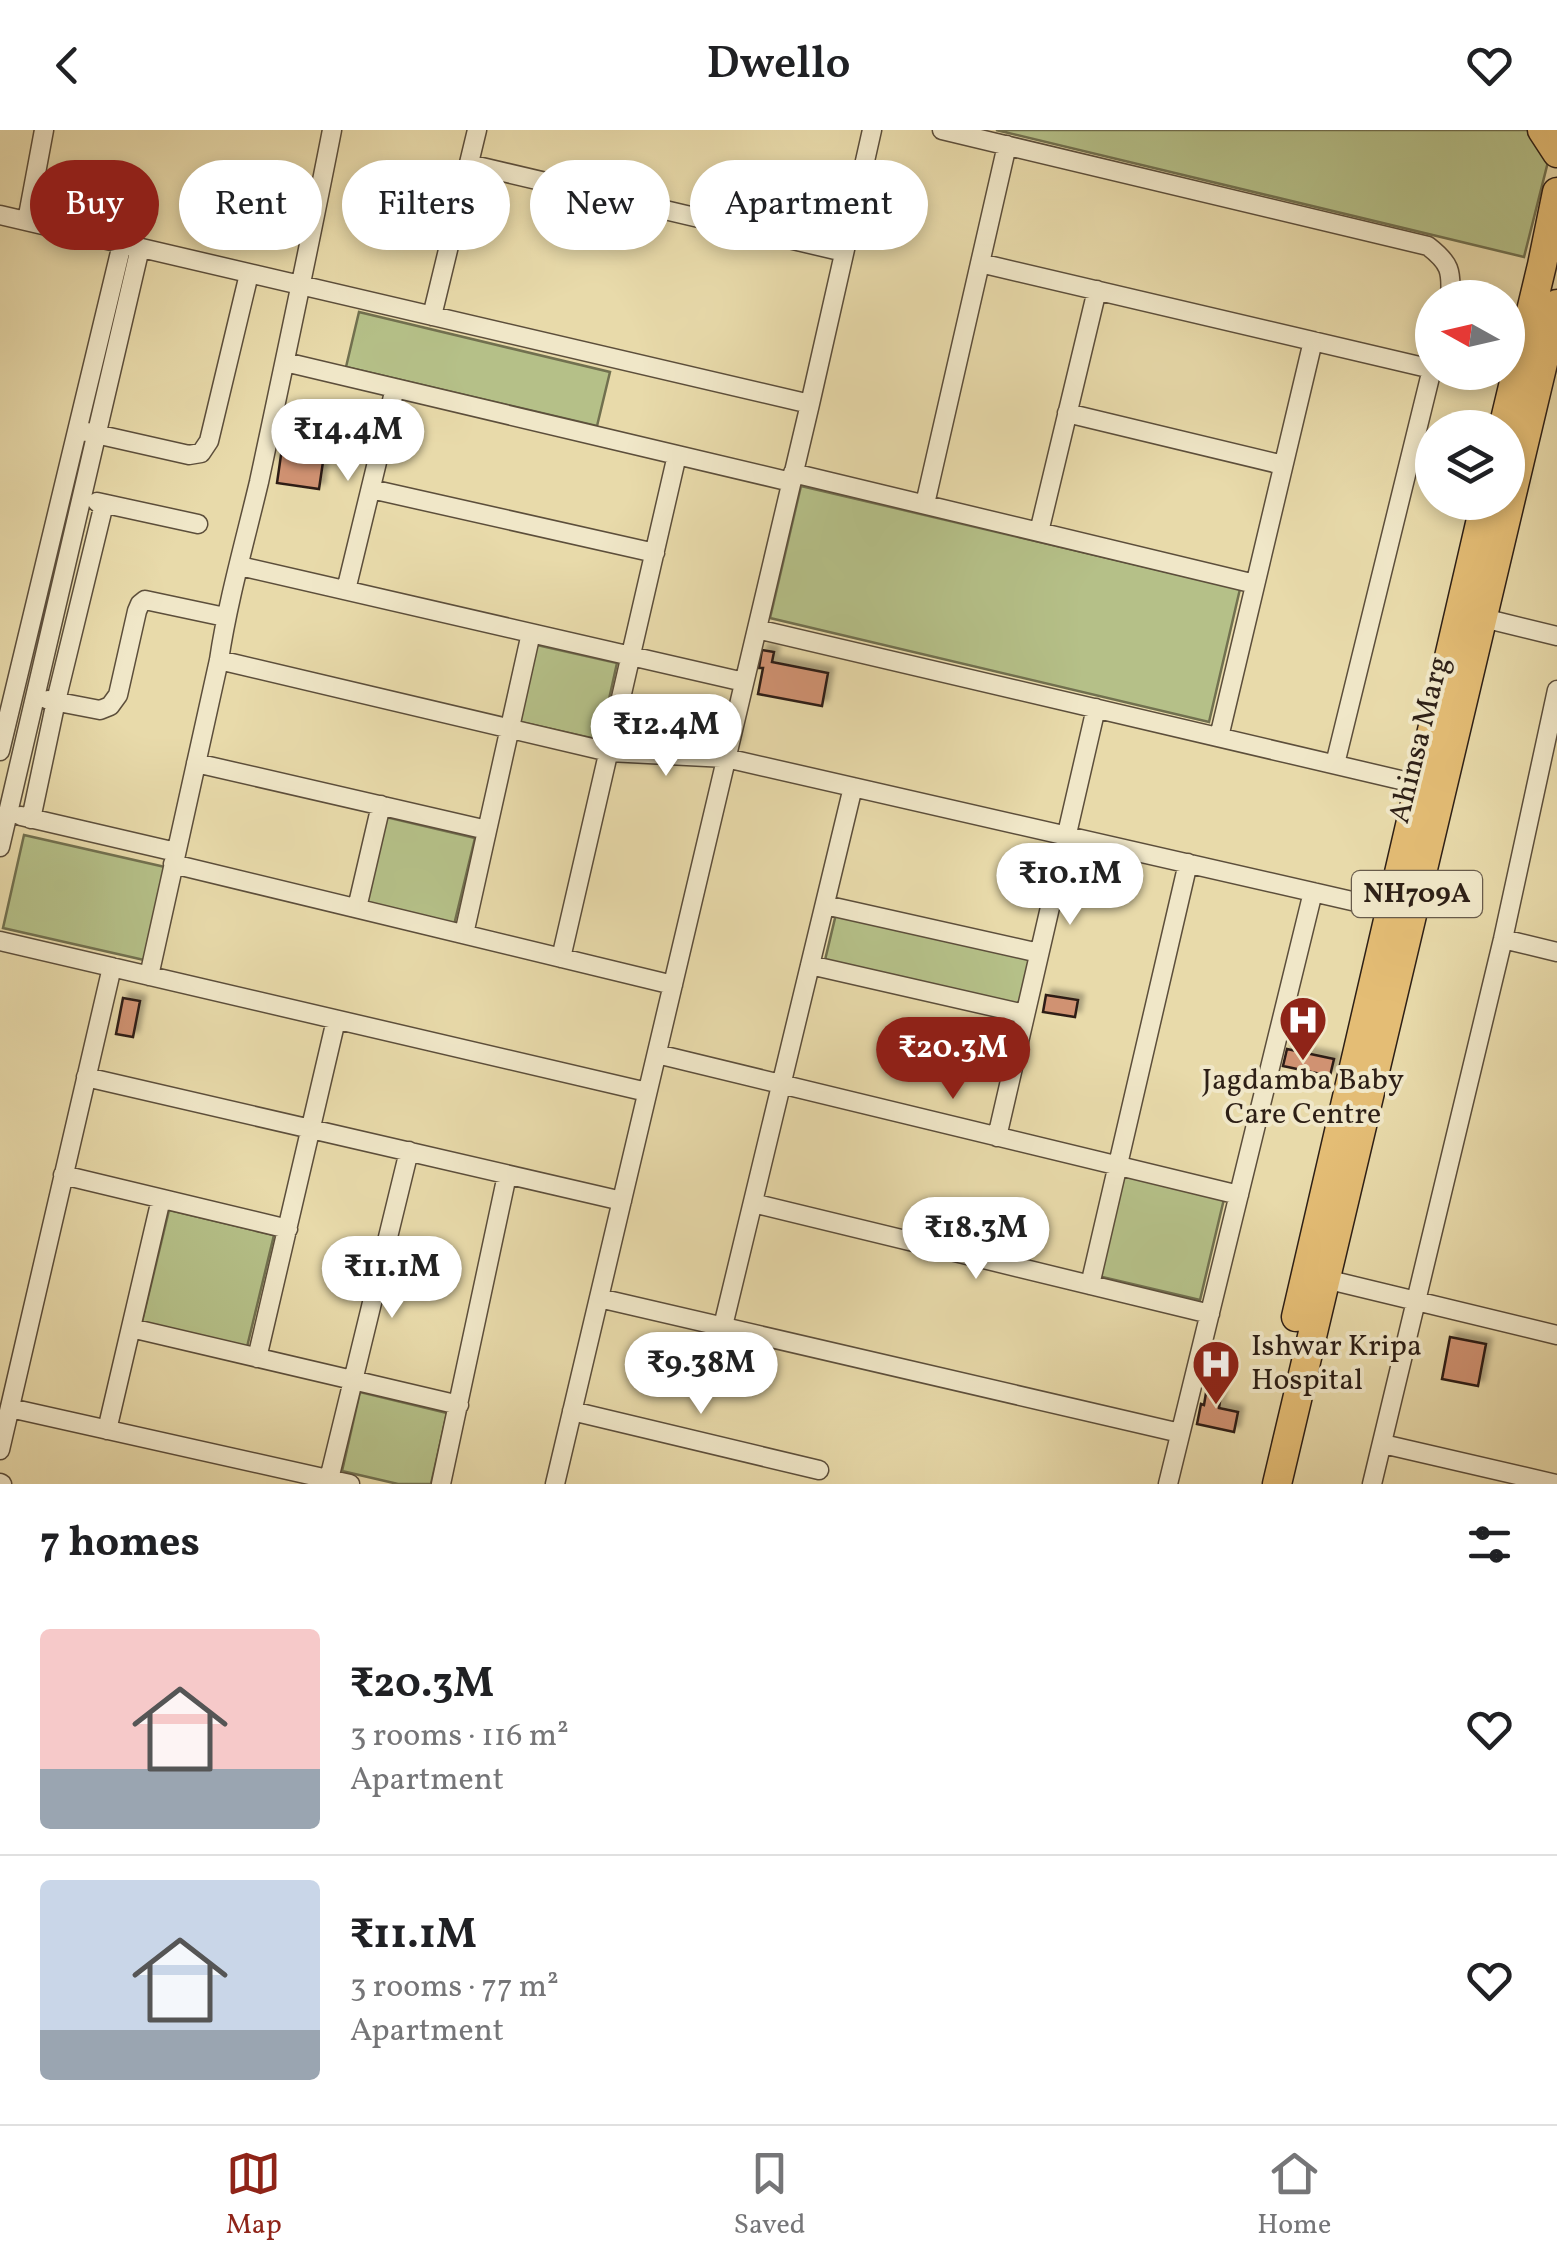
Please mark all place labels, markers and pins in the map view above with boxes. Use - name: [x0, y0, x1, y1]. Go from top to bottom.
- pin: ₹14.4M: [267, 399, 429, 484]
- pin: ₹12.4M: [585, 694, 747, 779]
- pin: ₹10.1M: [989, 843, 1151, 928]
- hospital icon: Jagdamba Baby Care Centre: [1277, 994, 1329, 1062]
- pin: ₹20.3M: [872, 1017, 1034, 1102]
- place label: Jagdamba Baby Care Centre: [1202, 1060, 1404, 1136]
- pin: ₹18.3M: [895, 1197, 1057, 1282]
- pin: ₹11.1M: [311, 1236, 473, 1321]
- place label: Ishwar Kripa Hospital: [1251, 1326, 1422, 1402]
- pin: ₹9.38M: [620, 1332, 782, 1417]
- hospital icon: Ishwar Kripa Hospital: [1190, 1338, 1242, 1406]

